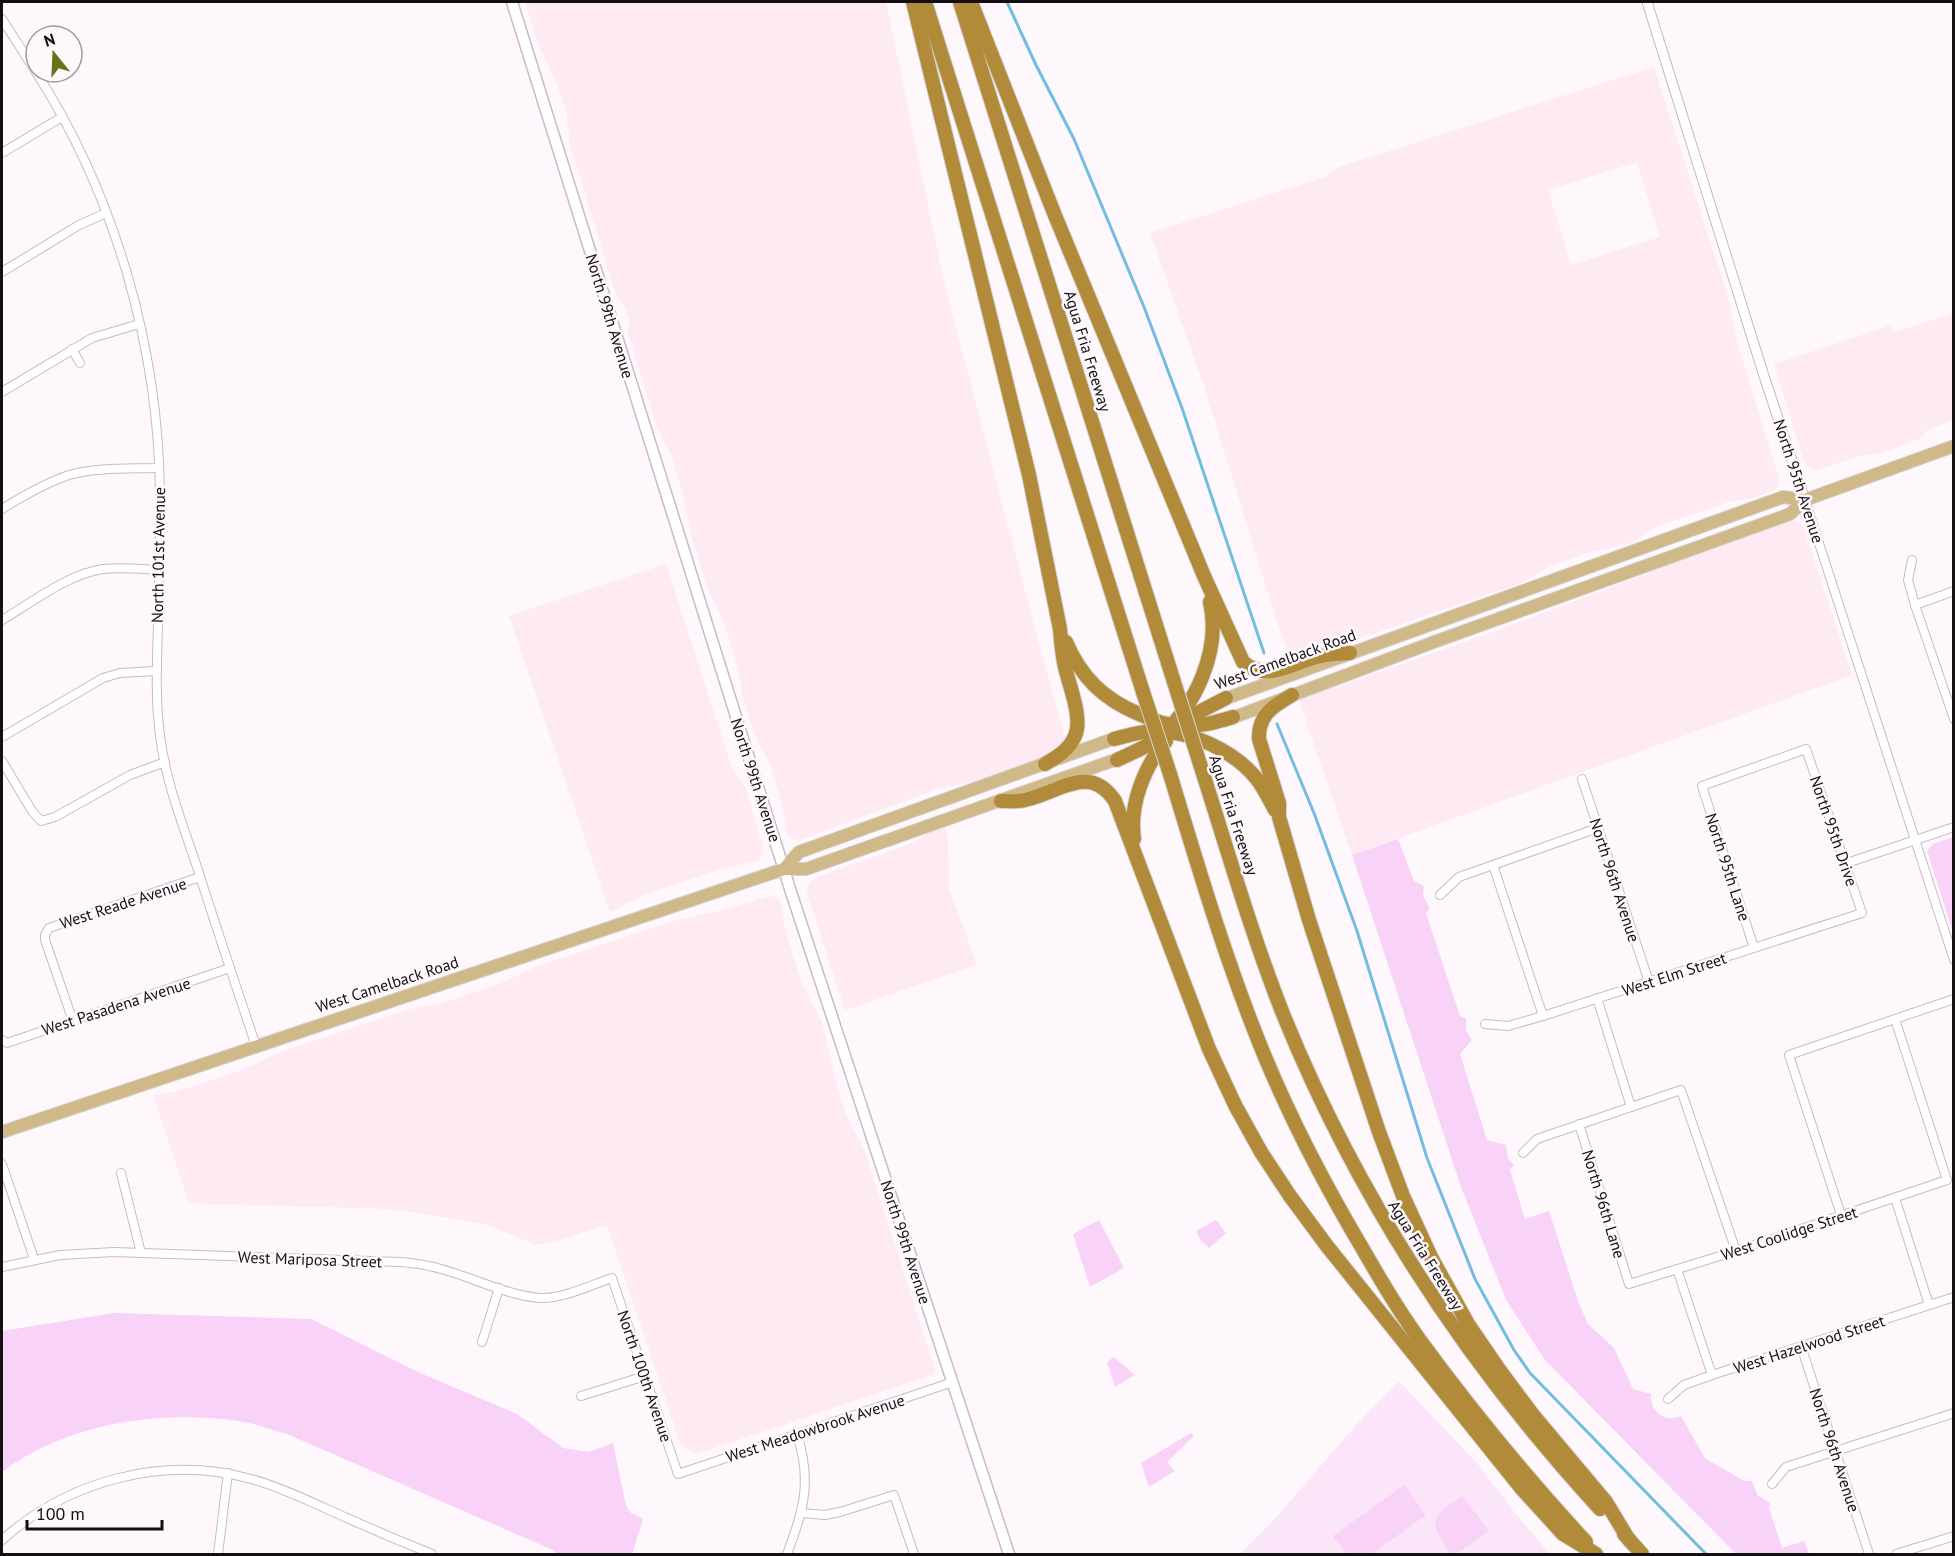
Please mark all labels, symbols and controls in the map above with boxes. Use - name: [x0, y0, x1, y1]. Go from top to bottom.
- north arrow: [24, 24, 84, 84]
- text: N: [41, 29, 57, 51]
- street label: North 99th Avenue: [582, 251, 638, 381]
- street label: Agua Fria Freeway: [1060, 288, 1116, 414]
- street label: North 95th Avenue: [1770, 417, 1828, 545]
- street label: North 101st Avenue: [147, 487, 169, 623]
- street label: West Camelback Road: [1212, 624, 1358, 694]
- street label: North 99th Avenue: [727, 716, 785, 844]
- street label: Agua Fria Freeway: [1205, 752, 1263, 878]
- street label: North 95th Drive: [1806, 773, 1862, 889]
- street label: North 95th Lane: [1701, 810, 1755, 924]
- street label: North 96th Avenue: [1586, 816, 1644, 944]
- street label: West Reade Avenue: [57, 873, 189, 933]
- street label: West Elm Street: [1619, 948, 1729, 1000]
- street label: West Camelback Road: [313, 951, 461, 1017]
- street label: West Pasadena Avenue: [39, 972, 193, 1040]
- street label: North 96th Lane: [1578, 1147, 1630, 1261]
- street label: North 99th Avenue: [877, 1178, 935, 1306]
- street label: Agua Fria Freeway: [1384, 1196, 1468, 1314]
- street label: West Coolidge Street: [1718, 1201, 1860, 1264]
- street label: West Mariposa Street: [237, 1246, 383, 1272]
- street label: North 100th Avenue: [613, 1308, 677, 1444]
- street label: West Hazelwood Street: [1731, 1310, 1888, 1378]
- street label: North 96th Avenue: [1806, 1386, 1864, 1514]
- street label: West Meadowbrook Avenue: [723, 1390, 907, 1466]
- scale bar: [27, 1493, 162, 1531]
- text: 100 m: [36, 1502, 85, 1525]

